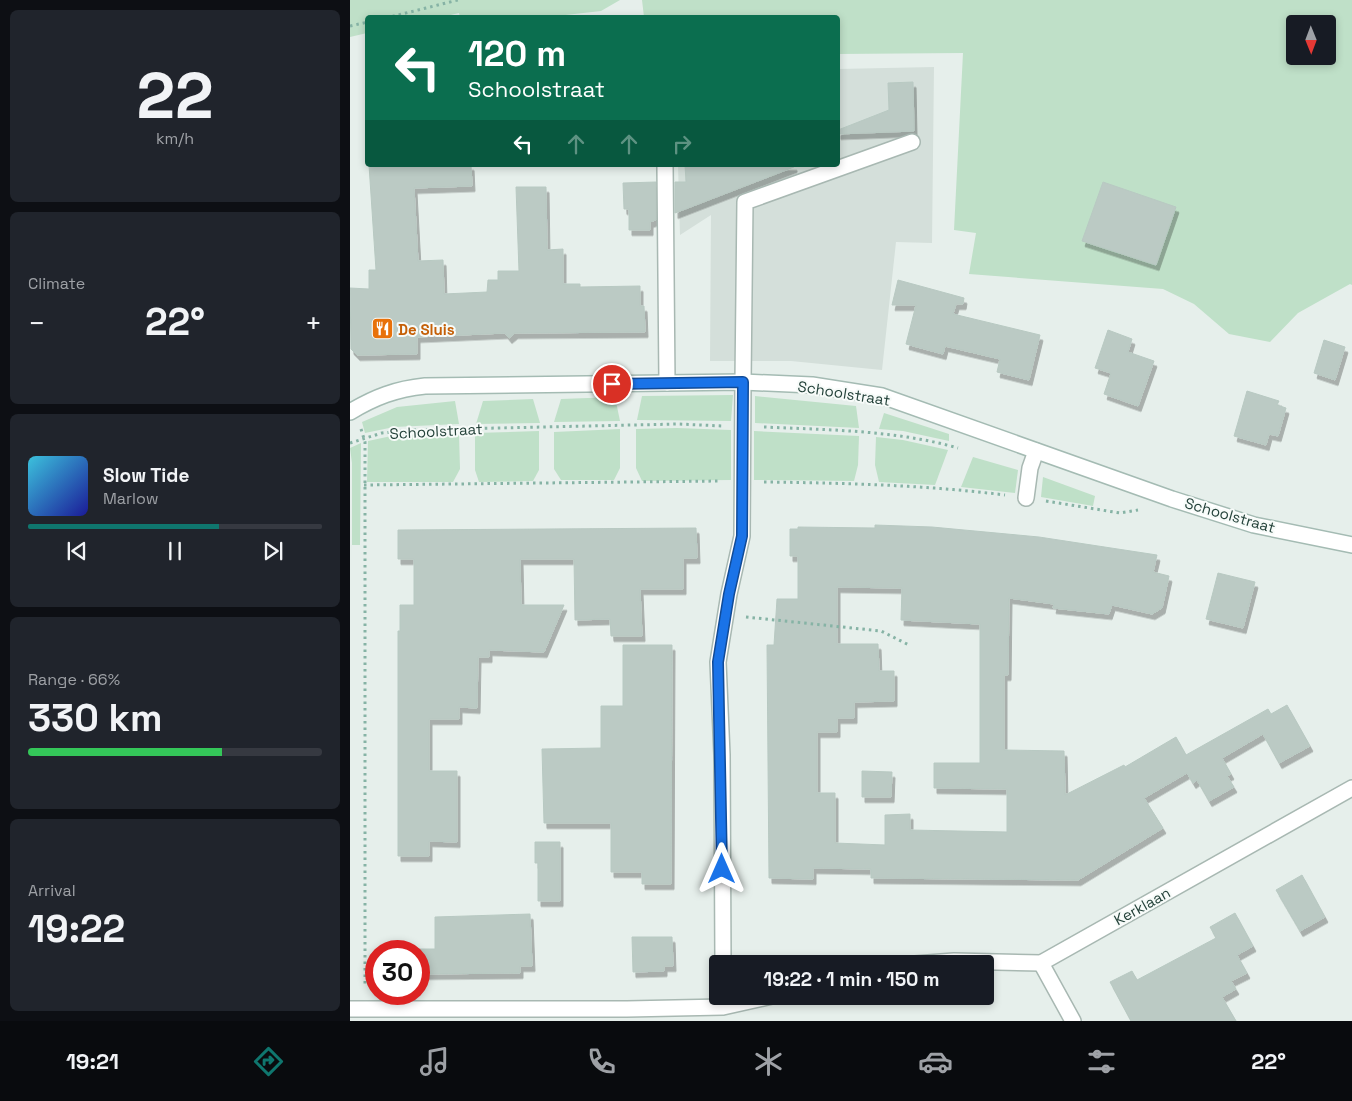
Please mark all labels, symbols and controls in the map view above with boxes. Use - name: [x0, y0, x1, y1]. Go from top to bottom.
- north arrow: [1286, 15, 1336, 65]
- map controls: [1286, 15, 1336, 65]
- text: 120 m: [468, 32, 566, 76]
- icon: left: [385, 35, 450, 100]
- text: 22: [136, 54, 214, 137]
- text: Schoolstraat: [468, 75, 605, 103]
- text: km/h: [156, 128, 194, 149]
- icon: left: [509, 130, 537, 158]
- icon: ahead: [562, 130, 590, 158]
- icon: ahead: [615, 130, 643, 158]
- icon: right: [668, 130, 696, 158]
- text: Climate: [28, 273, 85, 294]
- text: 22°: [145, 298, 205, 346]
- text: −: [28, 305, 45, 341]
- text: +: [305, 305, 322, 341]
- restaurant icon: De Sluis: [370, 317, 394, 341]
- place label: De Sluis: [398, 320, 455, 339]
- pin: [591, 363, 633, 405]
- icon: arrive: [598, 370, 626, 398]
- street label: Schoolstraat: [796, 376, 892, 410]
- street label: Schoolstraat: [389, 419, 483, 443]
- text: Slow Tide: [103, 463, 189, 488]
- text: Marlow: [103, 488, 159, 509]
- street label: Schoolstraat: [1183, 493, 1278, 537]
- icon: previous: [63, 537, 91, 565]
- icon: pause: [161, 537, 189, 565]
- icon: next: [259, 537, 287, 565]
- text: Range · 66%: [28, 669, 120, 690]
- text: 330 km: [28, 694, 162, 742]
- position arrow: [695, 842, 747, 894]
- text: Arrival: [28, 880, 76, 901]
- street label: Kerklaan: [1110, 883, 1174, 929]
- text: 19:22: [28, 905, 125, 953]
- speed limit sign: 30: [365, 940, 430, 1005]
- text: 19:22 · 1 min · 150 m: [764, 967, 939, 992]
- icon: directions: [251, 1044, 286, 1079]
- icon: music: [417, 1044, 452, 1079]
- icon: phone: [584, 1044, 619, 1079]
- icon: climate: [751, 1044, 786, 1079]
- icon: car: [918, 1044, 953, 1079]
- icon: filters: [1084, 1044, 1119, 1079]
- text: 19:21: [66, 1047, 119, 1075]
- text: 22°: [1251, 1047, 1286, 1075]

